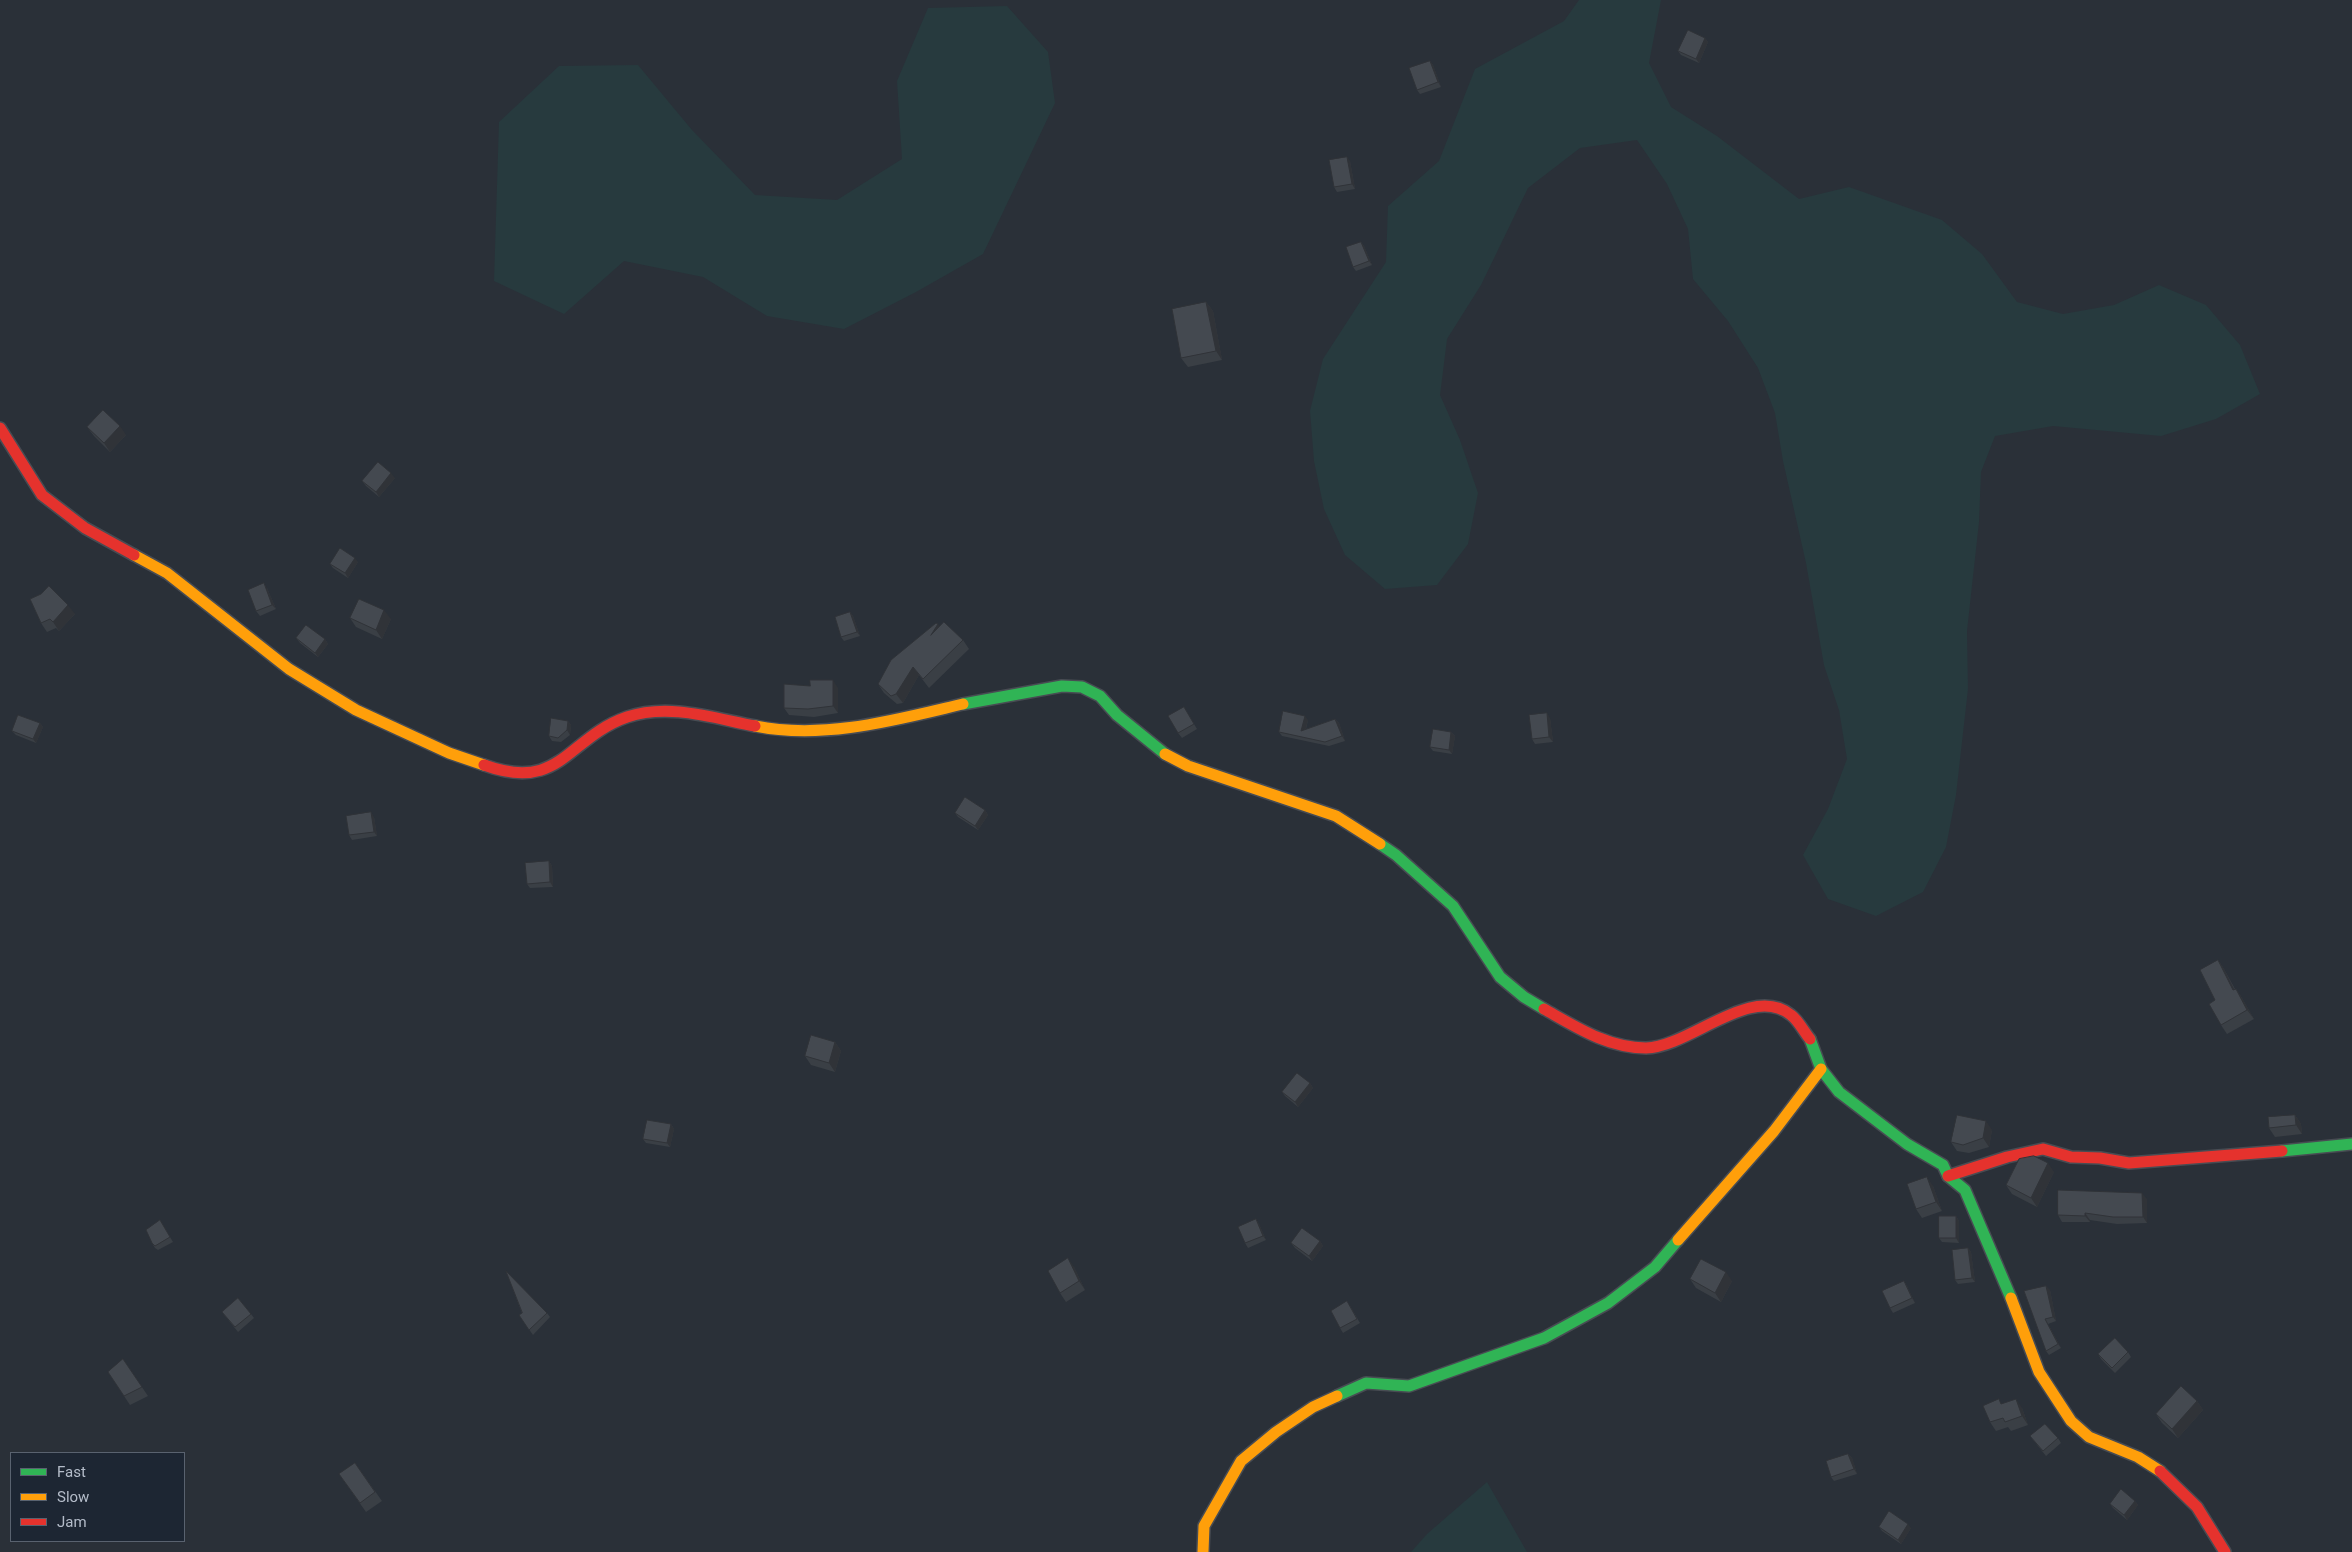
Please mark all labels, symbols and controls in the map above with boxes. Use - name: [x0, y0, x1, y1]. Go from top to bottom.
- legend: [10, 1452, 185, 1542]
- text: Fast: [57, 1463, 86, 1481]
- text: Slow: [57, 1488, 89, 1506]
- text: Jam: [57, 1513, 87, 1531]

